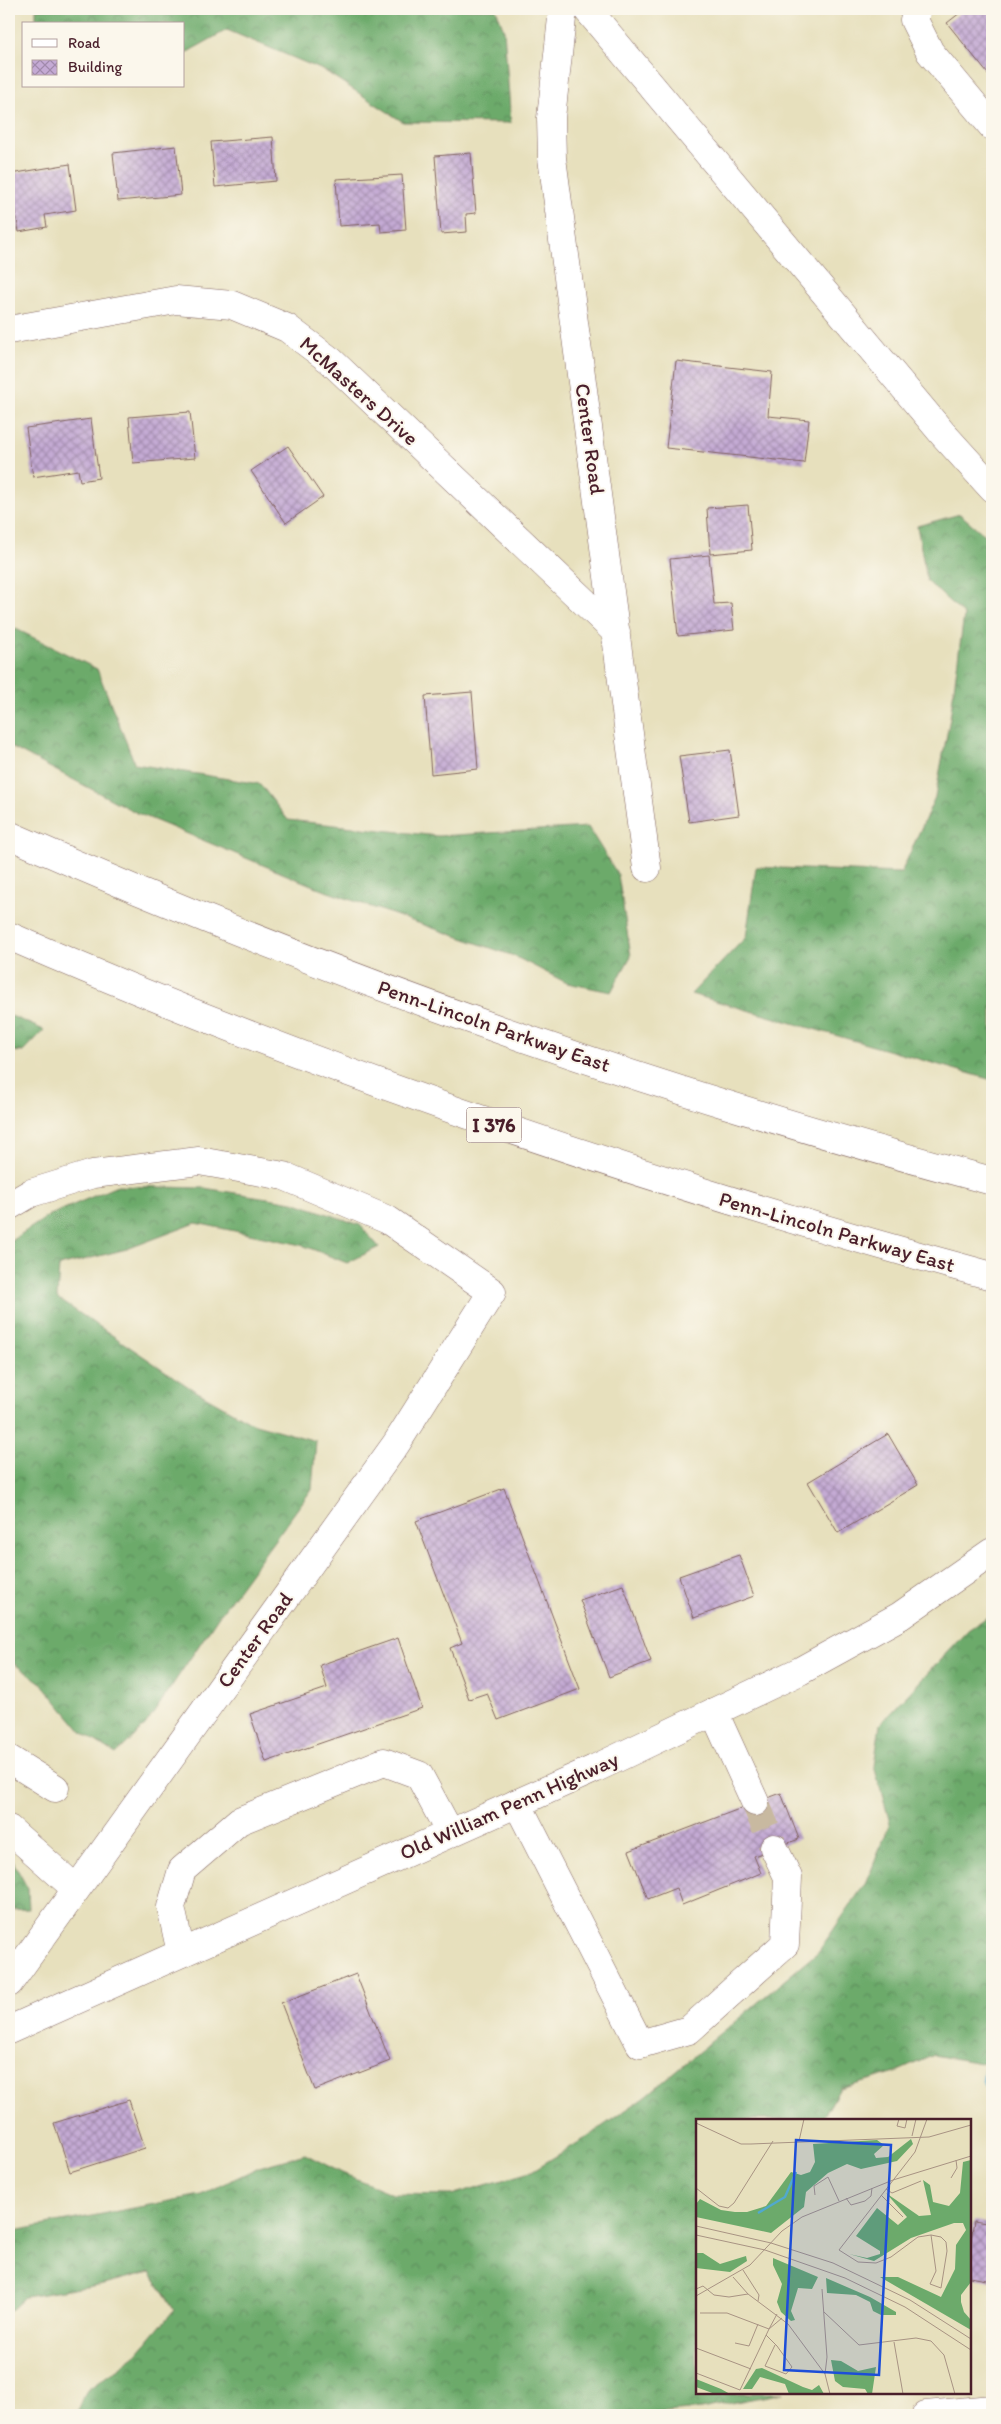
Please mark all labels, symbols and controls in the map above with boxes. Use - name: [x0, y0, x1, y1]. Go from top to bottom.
- legend: [22, 22, 185, 88]
- text: Road: [68, 34, 101, 52]
- text: Building: [68, 58, 122, 76]
- street label: McMasters Drive: [295, 331, 424, 450]
- street label: Center Road: [570, 382, 611, 497]
- street label: Penn-Lincoln Parkway East: [375, 974, 614, 1077]
- road number: I 376: [466, 1108, 522, 1142]
- street label: Penn-Lincoln Parkway East: [716, 1186, 958, 1277]
- street label: Center Road: [212, 1587, 298, 1692]
- street label: Old William Penn Highway: [395, 1746, 622, 1865]
- inset map: [696, 2119, 971, 2394]

